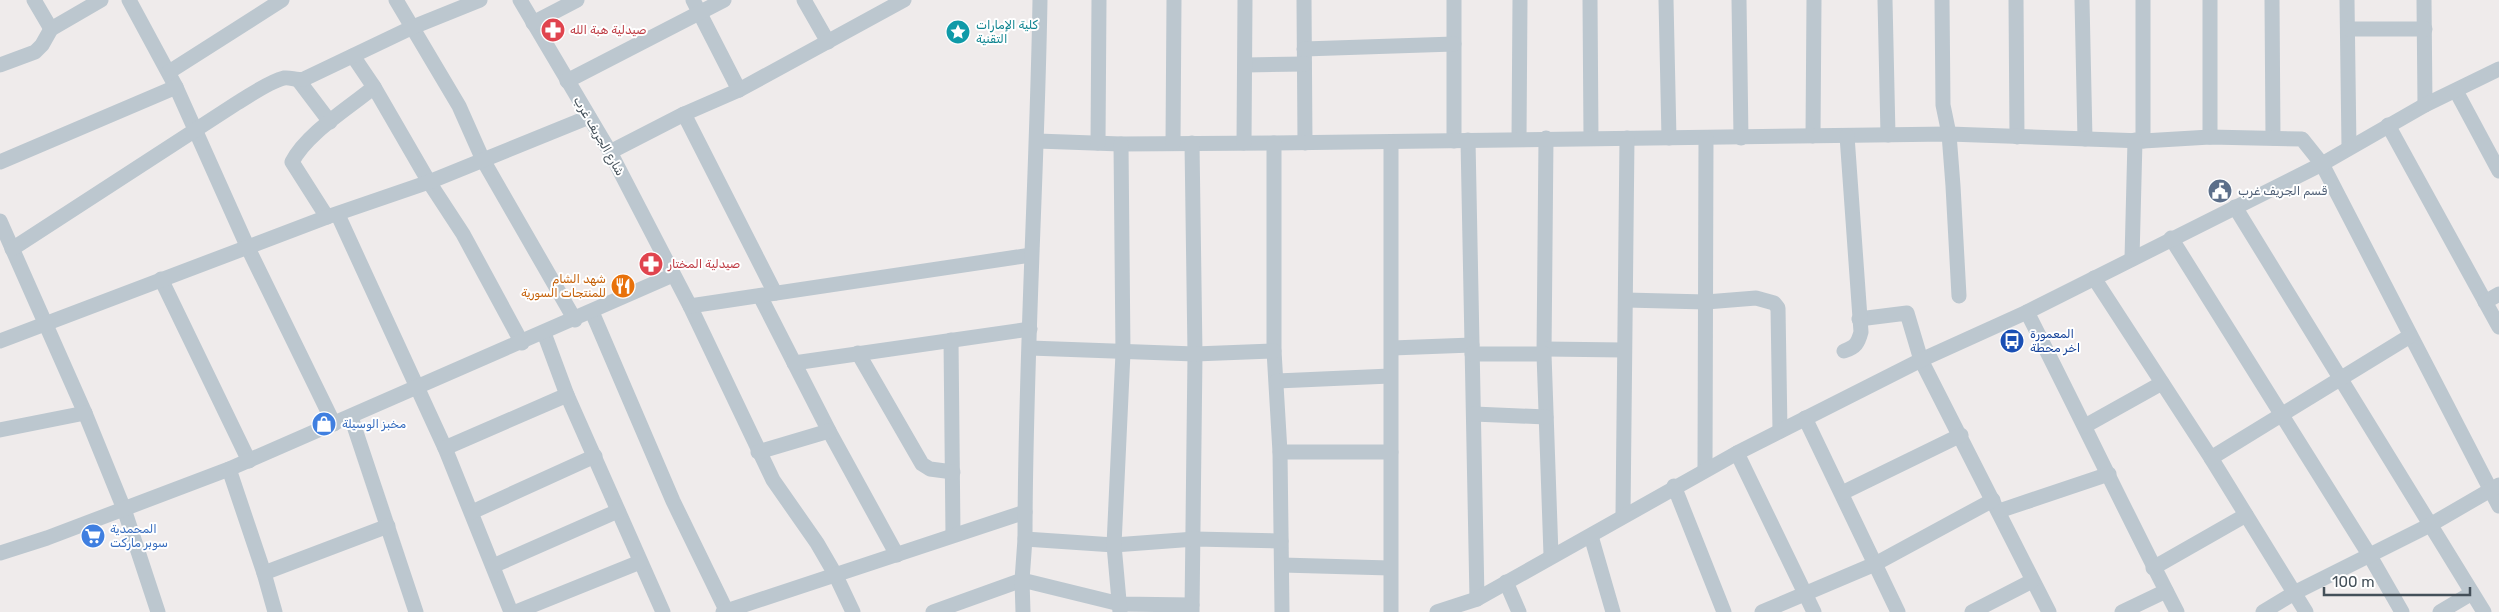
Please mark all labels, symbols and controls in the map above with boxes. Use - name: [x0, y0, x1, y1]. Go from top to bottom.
- pharmacy icon: صيدلية هبة الله: [540, 17, 566, 43]
- place label: كلية الإمارات التقنية: [976, 18, 1038, 46]
- place icon: كلية الإمارات التقنية: [945, 19, 971, 45]
- place label: صيدلية هبة الله: [570, 23, 646, 37]
- street label: شارع الجريف غرب: [569, 94, 627, 179]
- public building icon: قسم الجريف غرب: [2207, 178, 2233, 204]
- place label: قسم الجريف غرب: [2238, 184, 2327, 199]
- pharmacy icon: صيدلية المختار: [638, 251, 664, 277]
- place label: صيدلية المختار: [667, 257, 740, 272]
- place label: شهد الشام للمنتجات السورية: [521, 272, 606, 301]
- restaurant icon: شهد الشام للمنتجات السورية: [610, 273, 636, 299]
- place label: المعمورة اخر محطة: [2030, 327, 2080, 356]
- bus stop icon: المعمورة اخر محطة: [1999, 328, 2025, 354]
- shop icon: مخبز الوسيلة: [311, 411, 337, 437]
- place label: مخبز الوسيلة: [342, 417, 406, 432]
- place label: المحمدية سوبر ماركت: [110, 522, 168, 551]
- supermarket icon: المحمدية سوبر ماركت: [80, 523, 106, 549]
- scale bar: [2324, 564, 2470, 596]
- text: 100 m: [2332, 573, 2374, 591]

